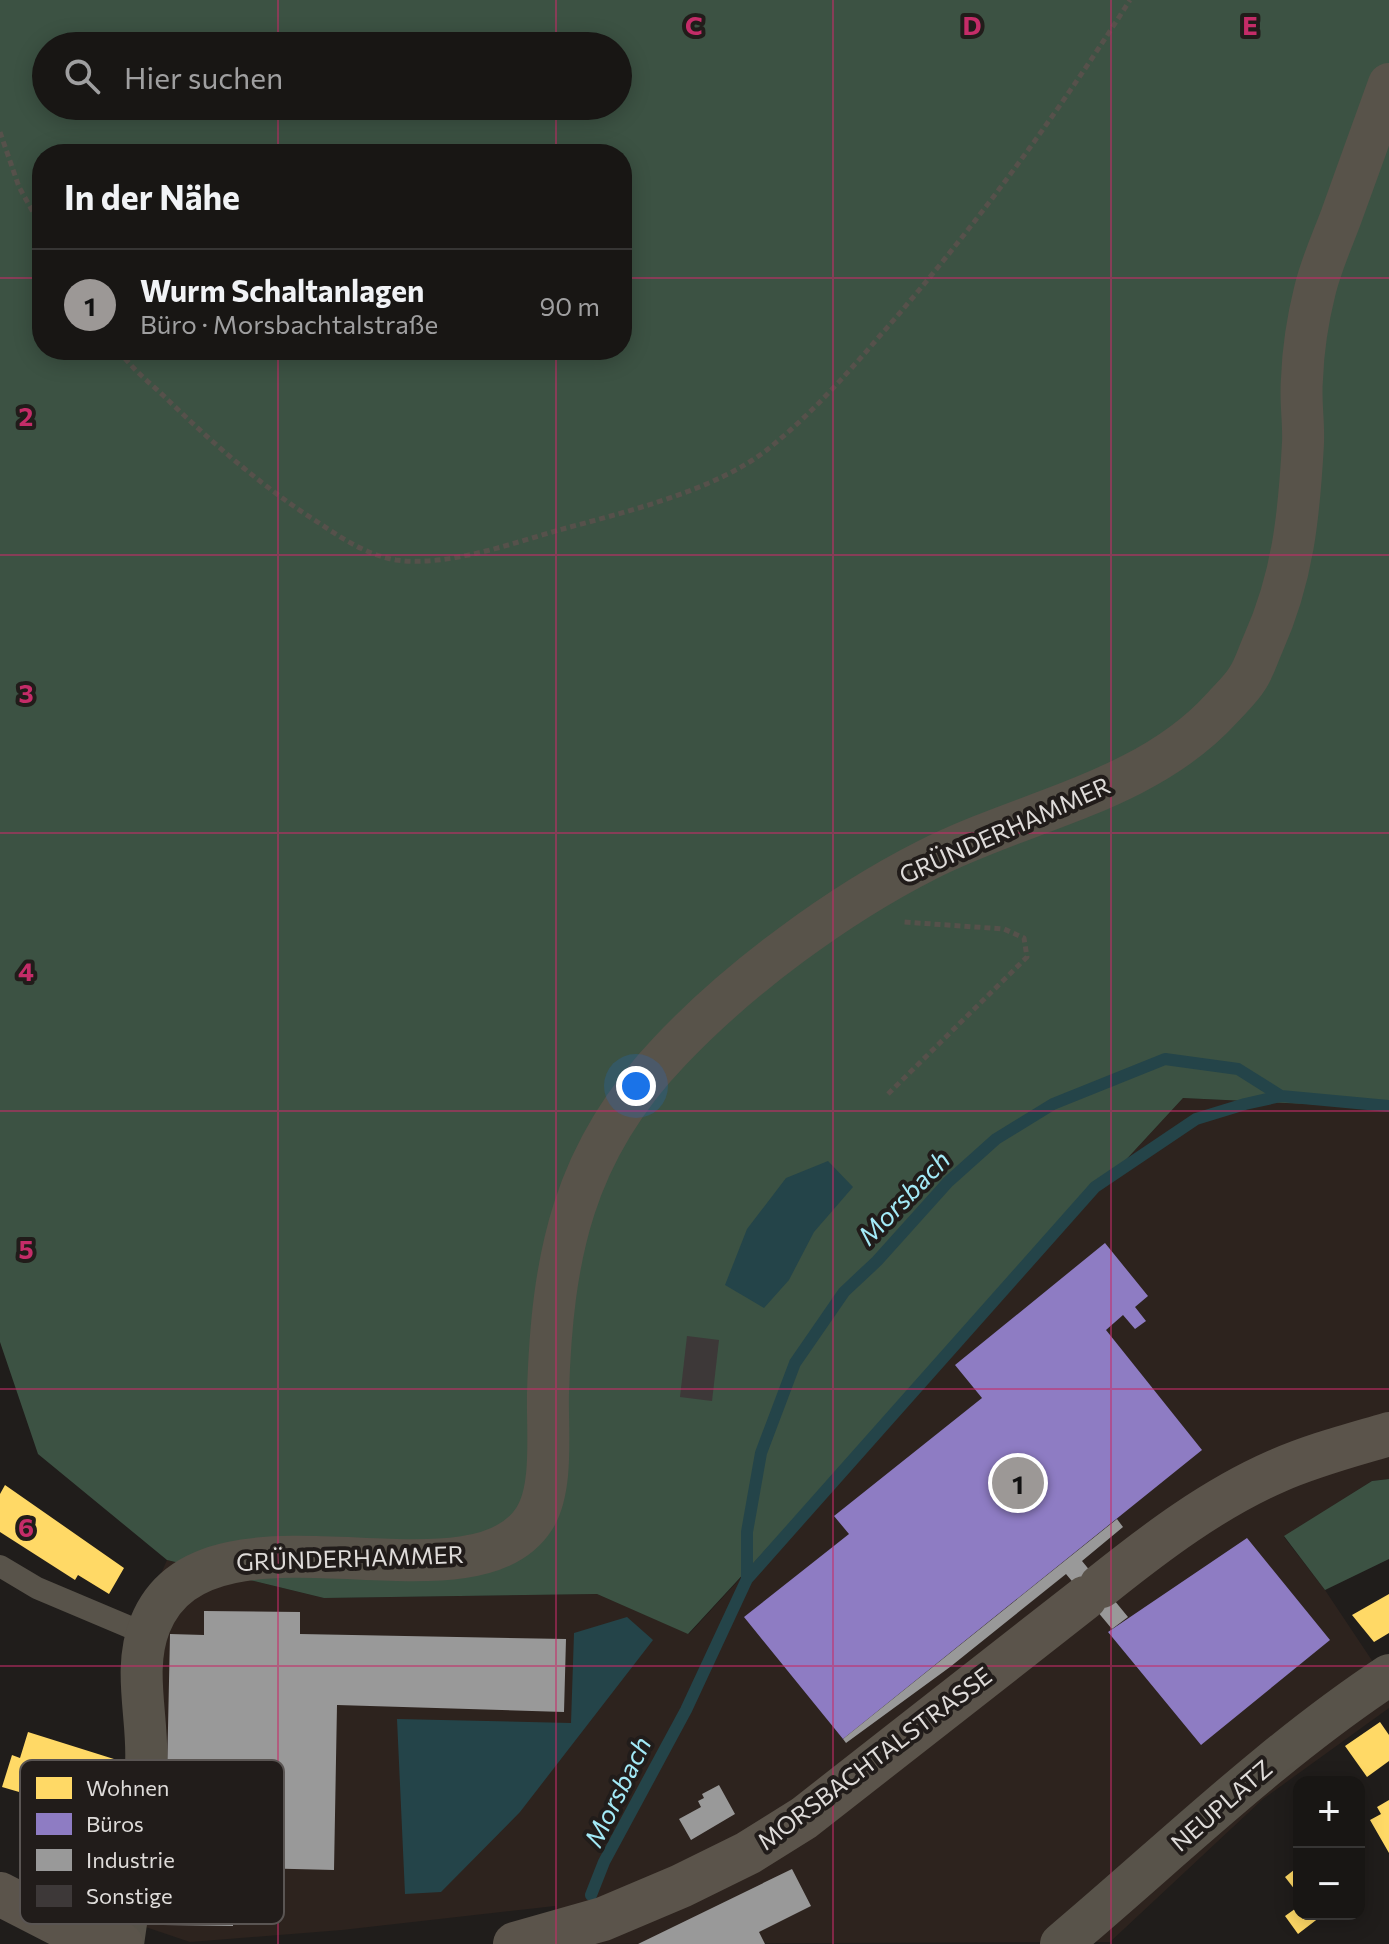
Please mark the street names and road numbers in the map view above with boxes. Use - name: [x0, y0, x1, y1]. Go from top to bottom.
- street label: GRÜNDERHAMMER: [895, 770, 1114, 889]
- street label: GRÜNDERHAMMER: [236, 1539, 464, 1576]
- street label: MORSBACHTALSTRASSE: [751, 1660, 997, 1855]
- street label: NEUPLATZ: [1164, 1753, 1278, 1857]

